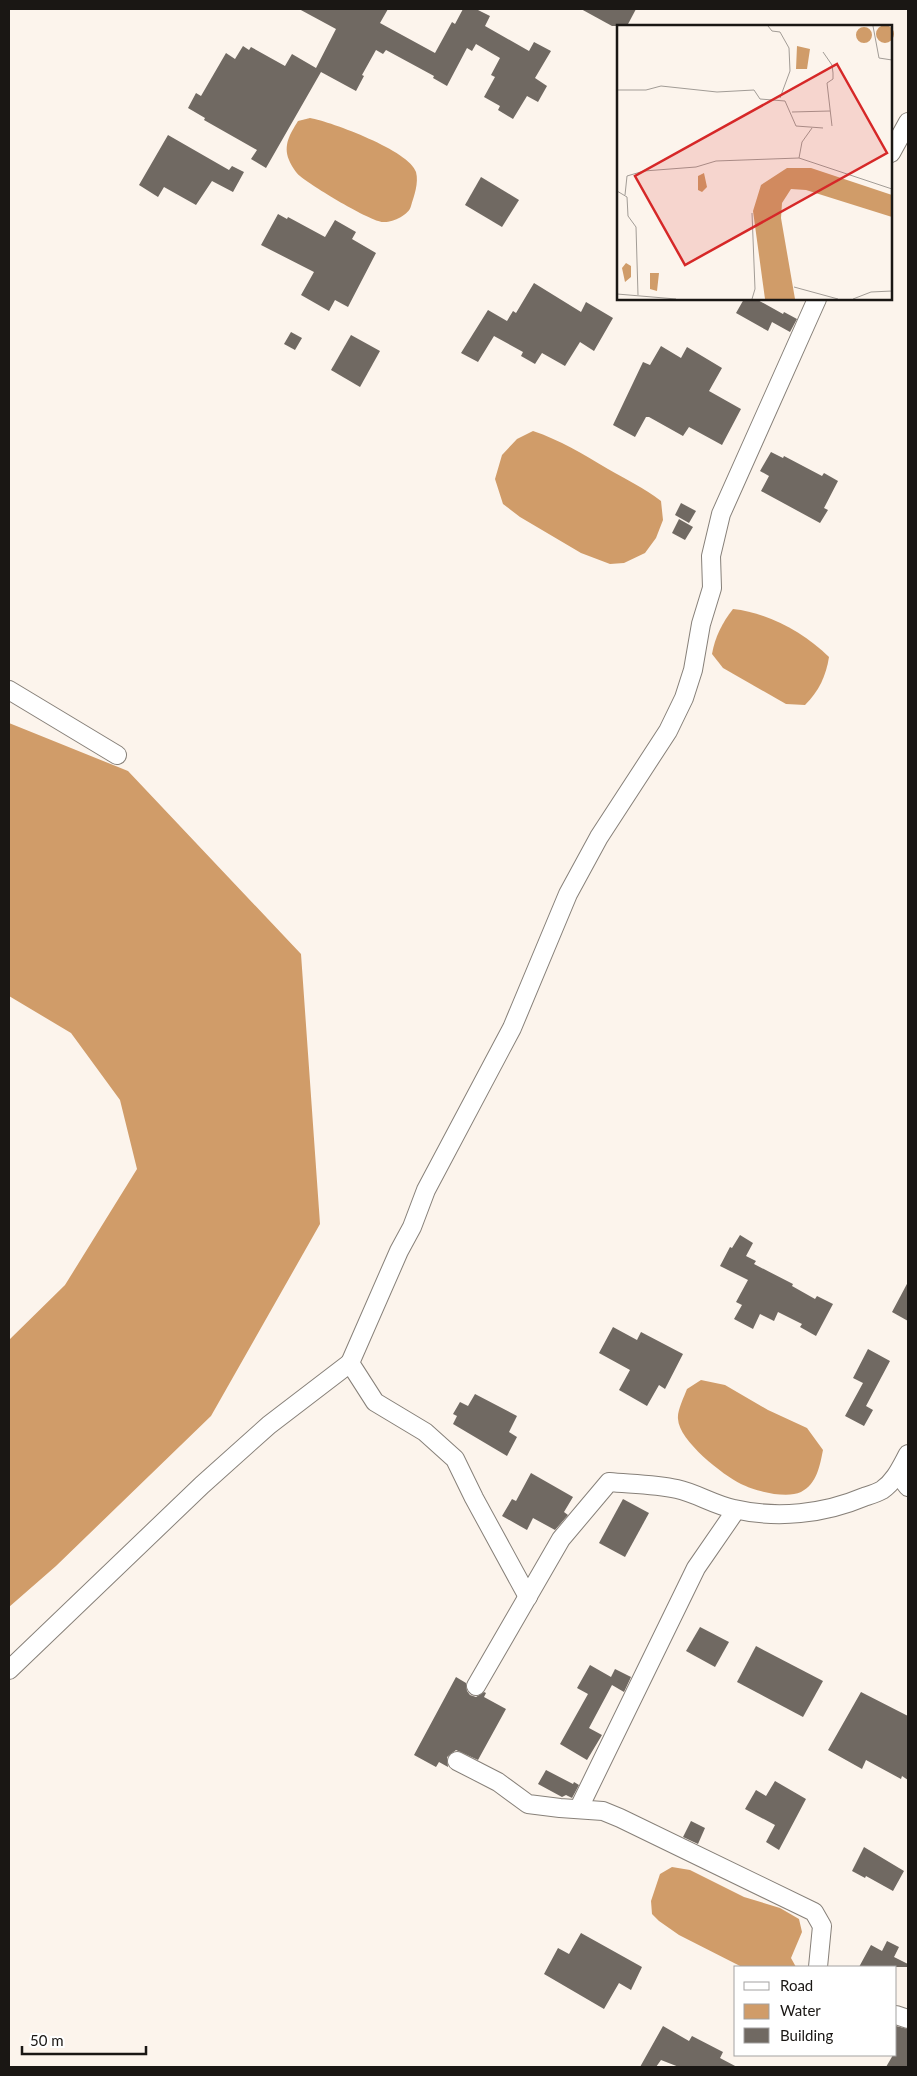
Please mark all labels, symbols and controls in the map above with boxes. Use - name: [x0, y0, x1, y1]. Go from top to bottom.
- inset map: [617, 25, 892, 300]
- legend: [734, 1966, 897, 2056]
- text: Road: [780, 1976, 813, 1994]
- text: Water: [780, 2001, 821, 2019]
- scale bar: [22, 2024, 146, 2056]
- text: Building: [780, 2026, 833, 2044]
- text: 50 m: [30, 2031, 64, 2049]

